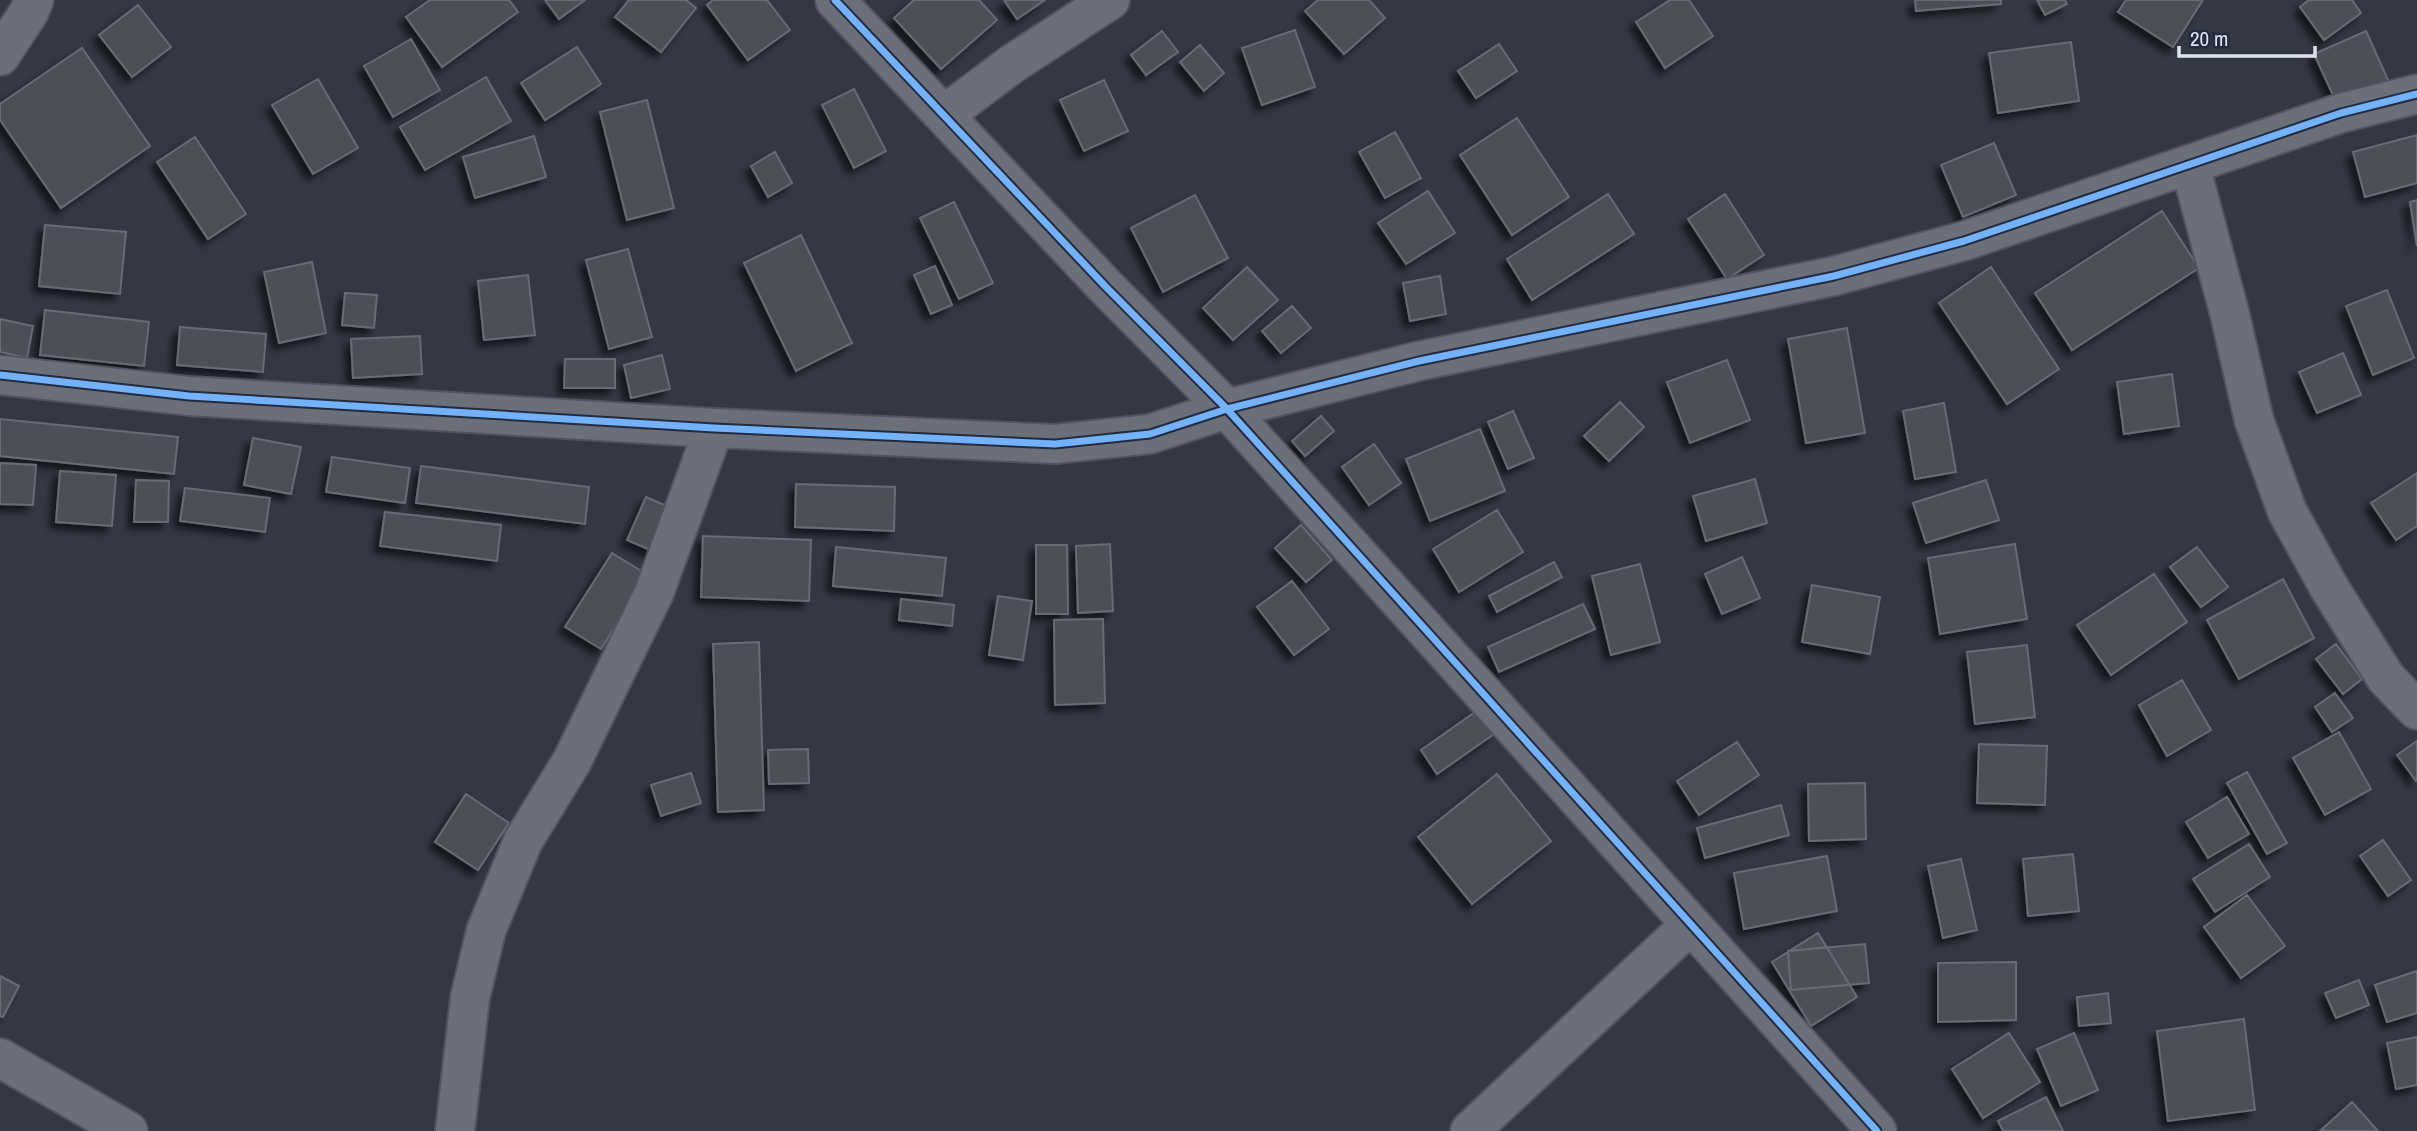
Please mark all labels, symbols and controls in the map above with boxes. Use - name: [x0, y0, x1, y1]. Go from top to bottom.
- scale bar: [2179, 14, 2316, 58]
- text: 20 m: [2190, 24, 2228, 53]

